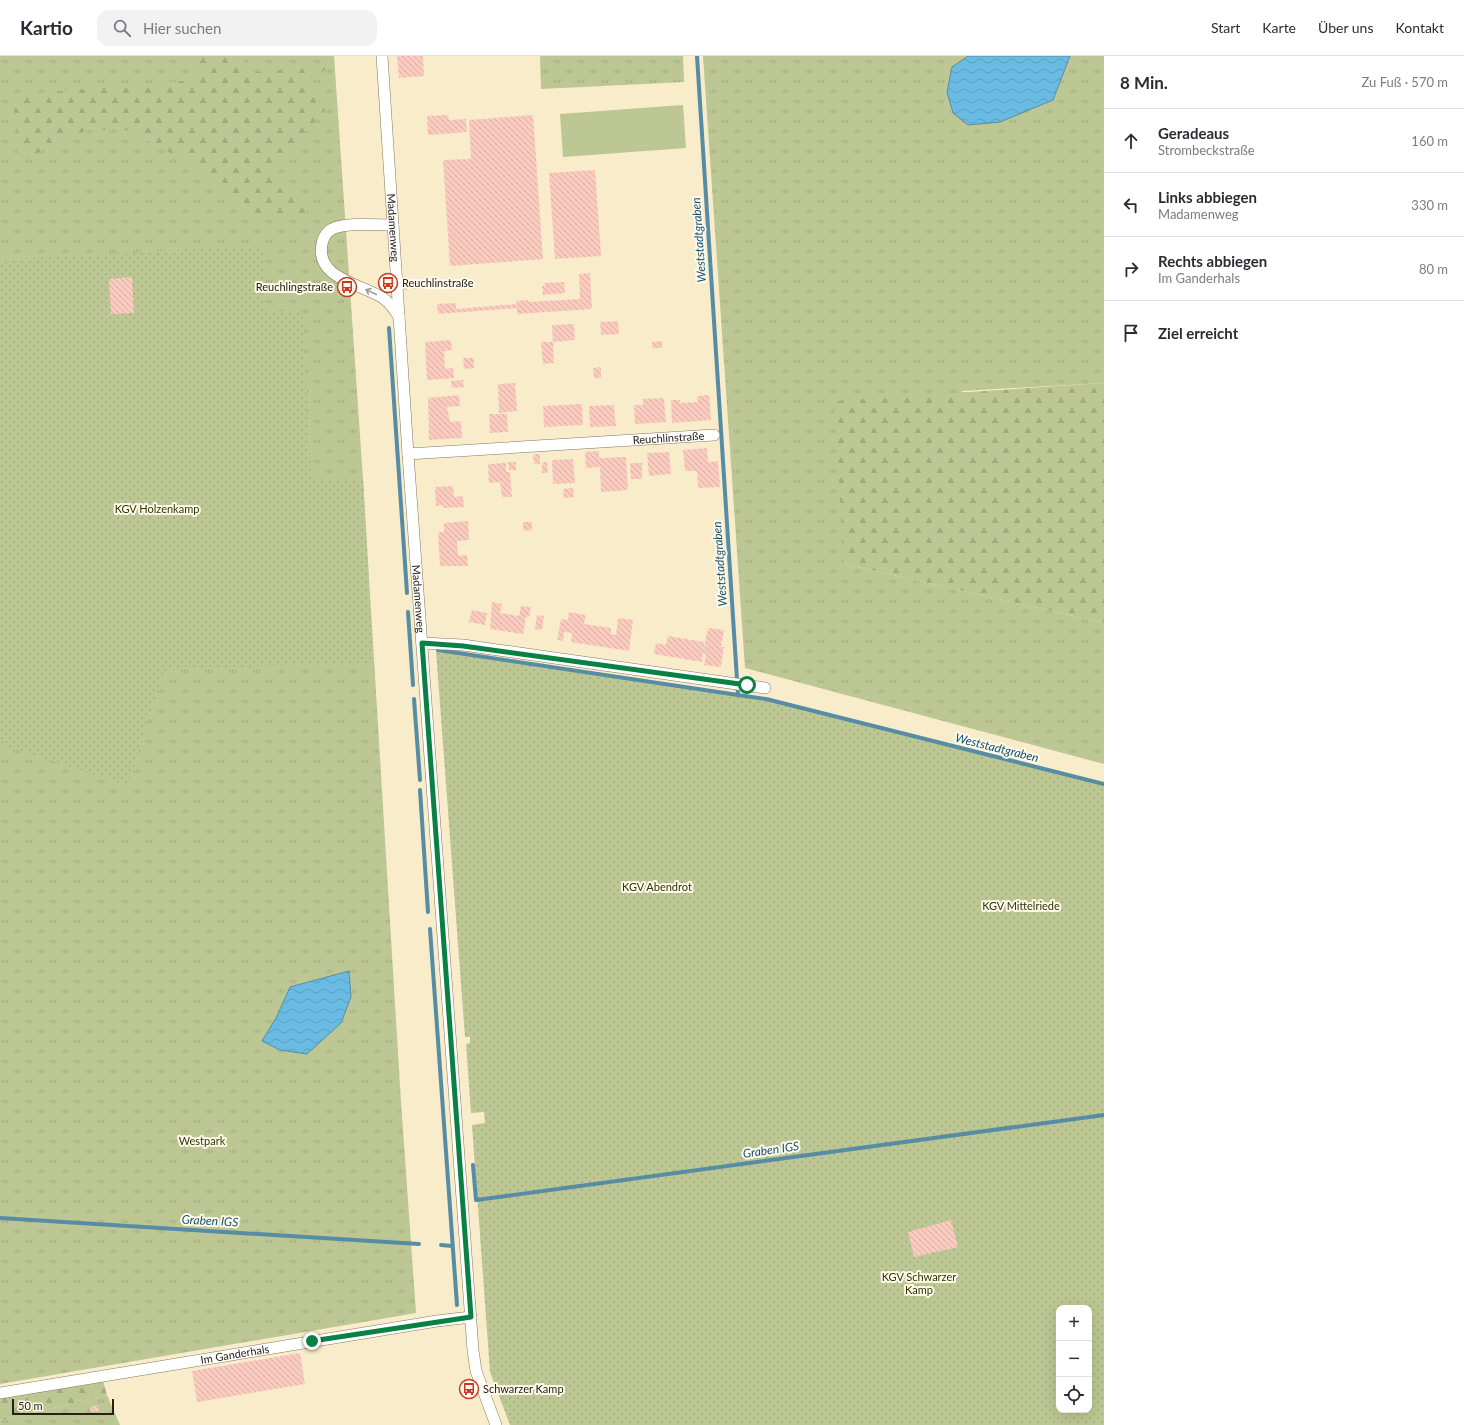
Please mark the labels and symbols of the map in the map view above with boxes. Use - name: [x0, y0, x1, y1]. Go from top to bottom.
- street label: Madamenweg: [385, 193, 402, 262]
- water label: Weststadtgraben: [688, 197, 709, 283]
- bus stop icon: Reuchlinstraße: [377, 272, 399, 294]
- bus stop icon: Reuchlingstraße: [336, 276, 358, 298]
- place label: Reuchlinstraße: [402, 276, 474, 289]
- place label: Reuchlingstraße: [256, 280, 333, 293]
- one-way arrow: [365, 288, 377, 296]
- street label: Reuchlinstraße: [632, 429, 705, 446]
- park label: KGV Holzenkamp: [115, 502, 199, 515]
- water label: Weststadtgraben: [709, 521, 730, 607]
- street label: Madamenweg: [410, 564, 428, 634]
- route start: [738, 676, 756, 694]
- water label: Weststadtgraben: [954, 730, 1040, 765]
- park label: KGV Abendrot: [622, 880, 692, 893]
- park label: KGV Mittelriede: [982, 899, 1060, 912]
- park label: Westpark: [179, 1134, 226, 1147]
- water label: Graben IGS: [742, 1138, 800, 1161]
- water label: Graben IGS: [181, 1212, 239, 1229]
- park label: KGV Schwarzer Kamp: [882, 1270, 956, 1296]
- route end: [303, 1332, 321, 1350]
- street label: Im Ganderhals: [199, 1342, 270, 1366]
- bus stop icon: Schwarzer Kamp: [458, 1378, 480, 1400]
- place label: Schwarzer Kamp: [483, 1382, 564, 1395]
- scale bar: [12, 1397, 114, 1416]

